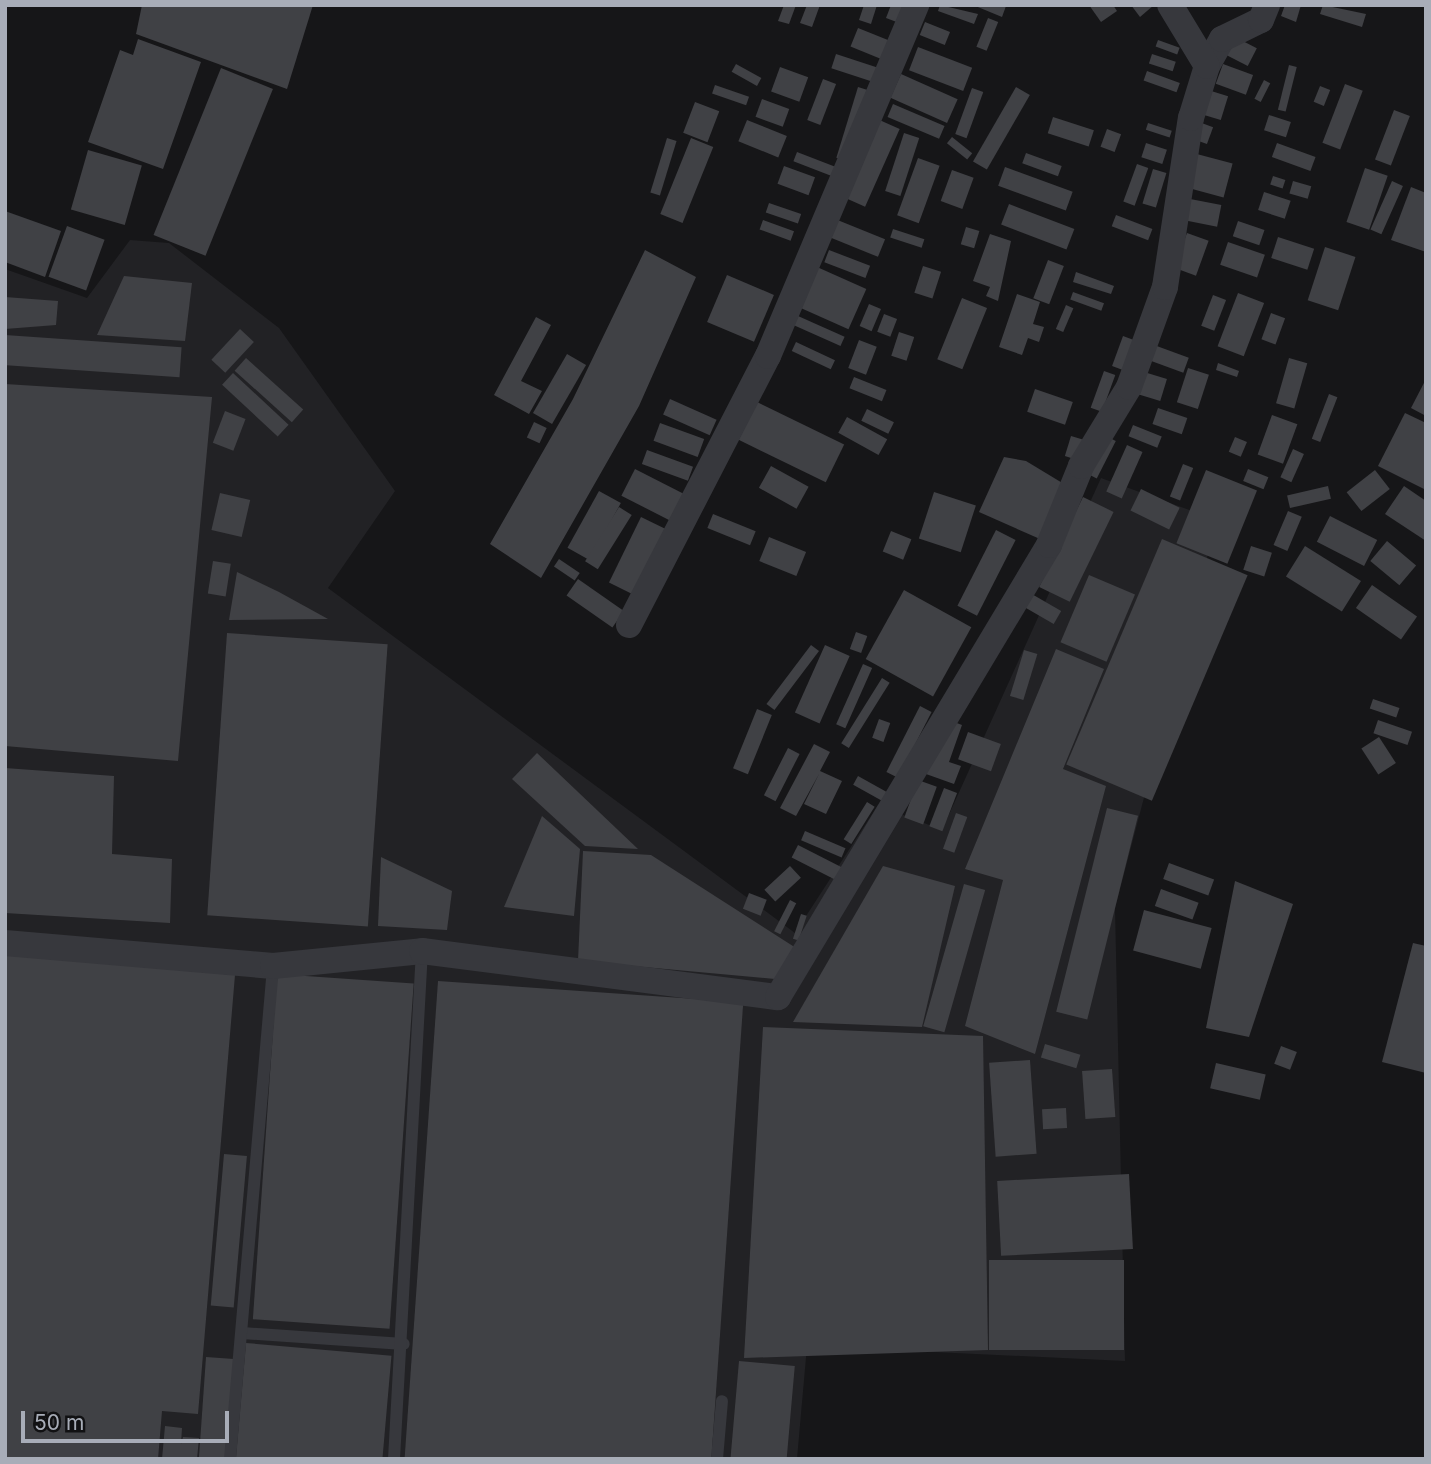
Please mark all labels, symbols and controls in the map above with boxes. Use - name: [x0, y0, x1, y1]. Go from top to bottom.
- scale bar: [24, 1398, 233, 1442]
- text: 50 m: [34, 1410, 84, 1435]

